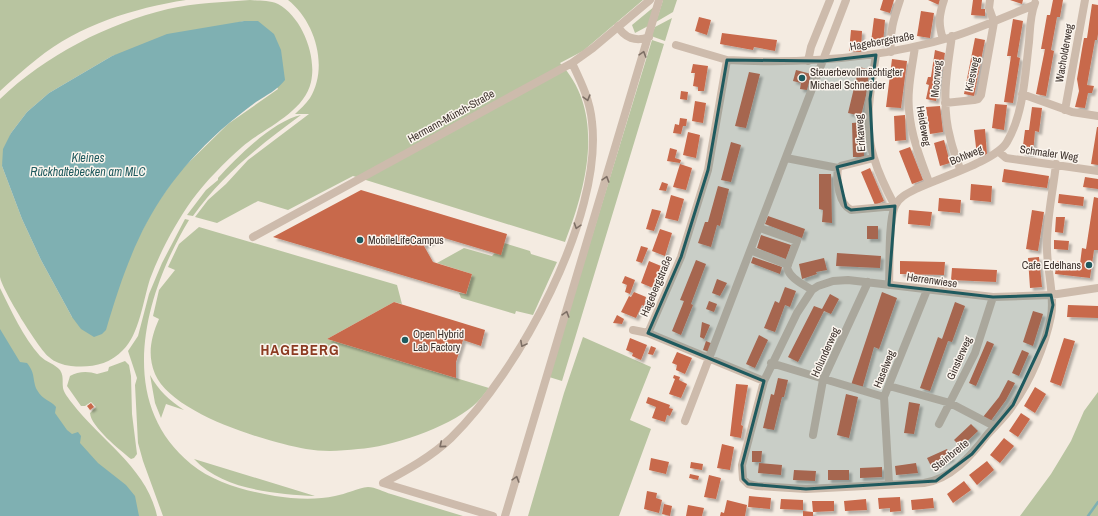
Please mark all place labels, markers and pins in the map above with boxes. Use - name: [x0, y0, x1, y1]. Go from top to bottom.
- place label: Steuerbevollmächtigter Michael Schneider: [810, 65, 903, 92]
- marker: Steuerbevollmächtigter Michael Schneider: [797, 73, 807, 83]
- place label: MobileLifeCampus: [368, 233, 444, 247]
- marker: MobileLifeCampus: [355, 235, 365, 245]
- place label: Cafe Edelhans: [1022, 258, 1081, 272]
- marker: Cafe Edelhans: [1084, 260, 1094, 270]
- place label: Open Hybrid Lab Factory: [413, 327, 464, 354]
- marker: Open Hybrid Lab Factory: [400, 335, 410, 345]

